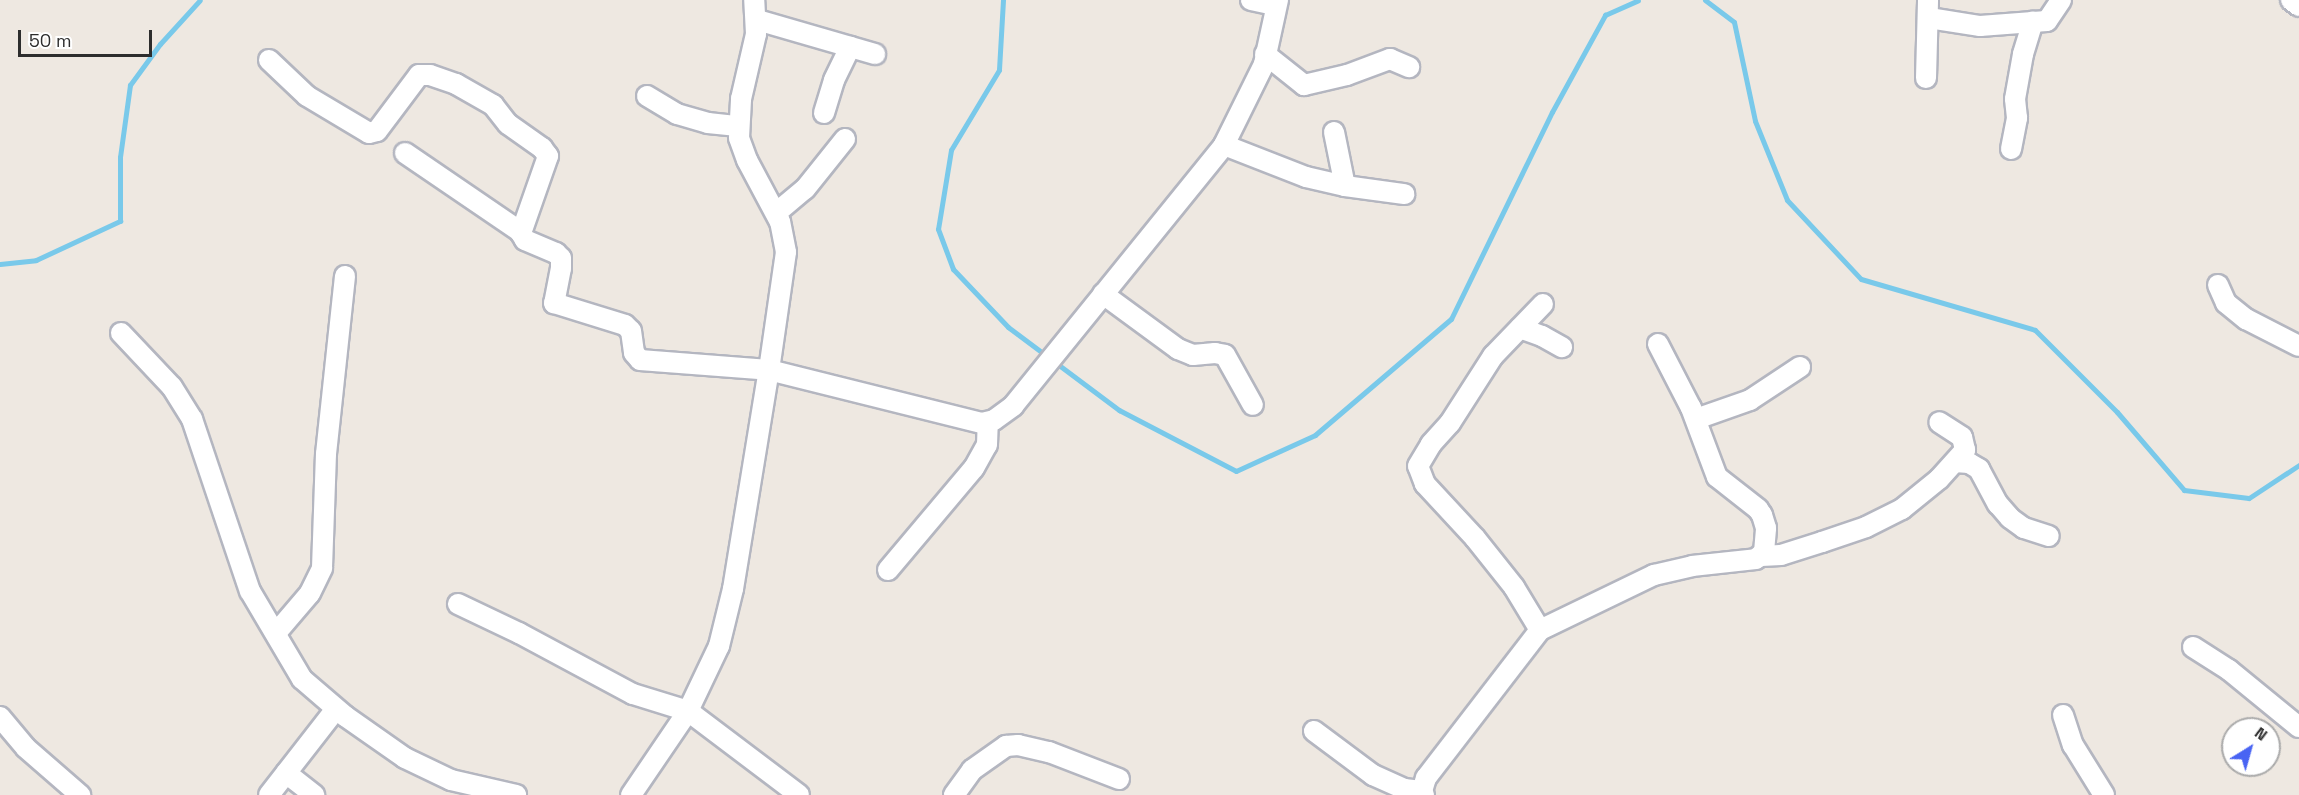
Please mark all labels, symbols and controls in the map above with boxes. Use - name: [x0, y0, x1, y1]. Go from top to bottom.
- scale bar: [21, 18, 154, 56]
- text: 50 m: [29, 29, 71, 52]
- north arrow: [2221, 717, 2281, 777]
- text: N: [2250, 722, 2272, 745]

